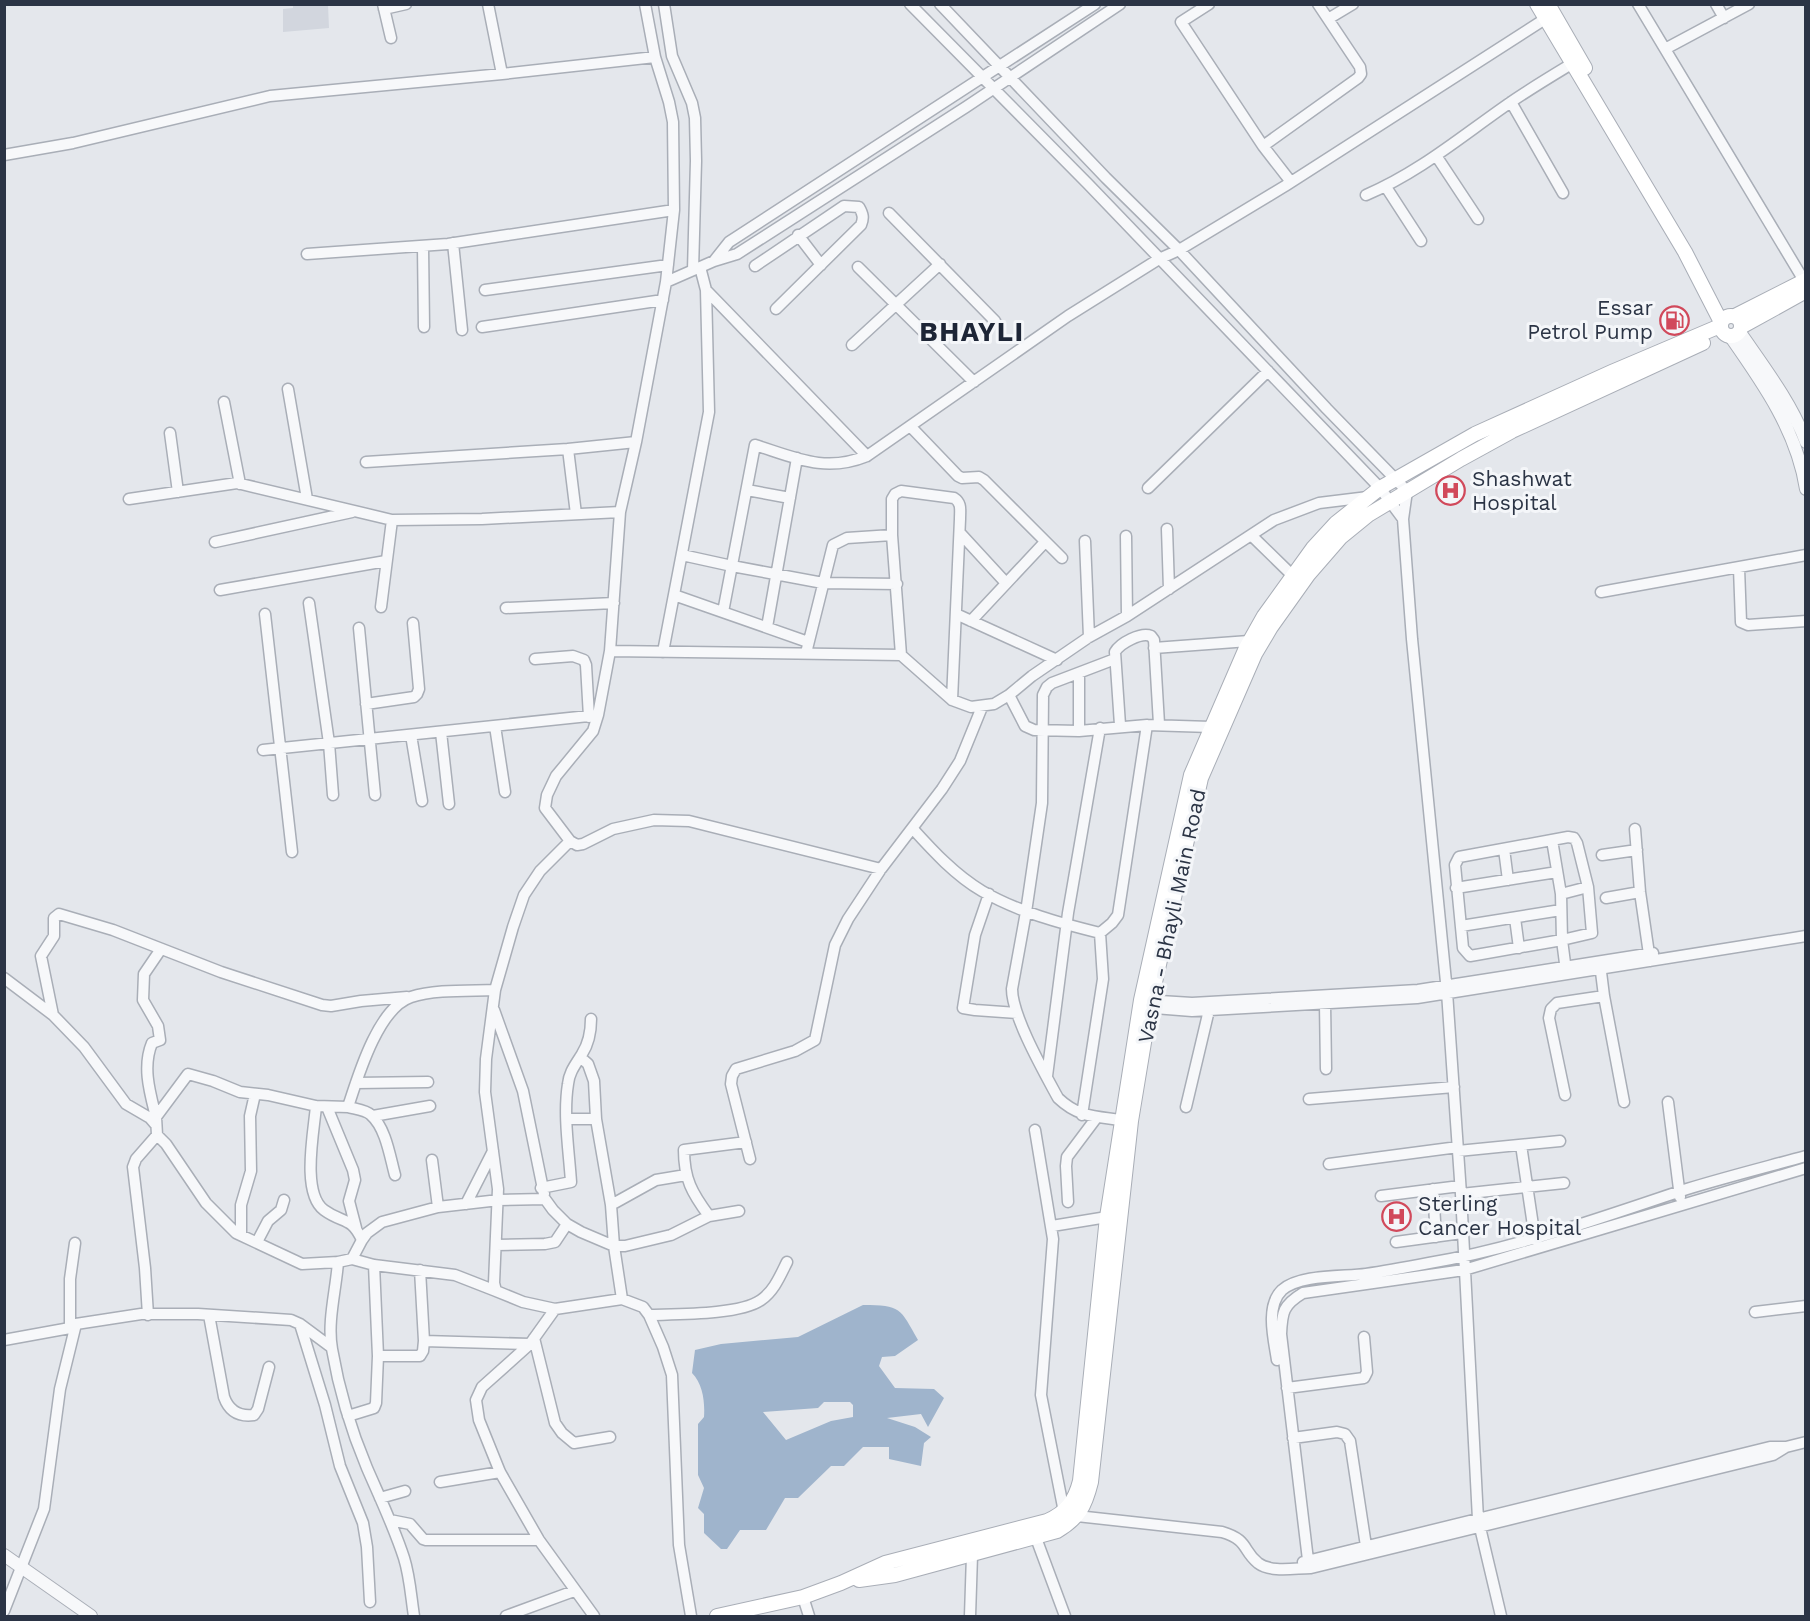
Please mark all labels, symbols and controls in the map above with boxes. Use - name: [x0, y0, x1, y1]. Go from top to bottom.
- place label: Essar Petrol Pump: [1527, 295, 1653, 344]
- fuel station icon: Essar Petrol Pump: [1658, 304, 1690, 336]
- district label: BHAYLI: [919, 316, 1025, 348]
- place label: Shashwat Hospital: [1472, 466, 1572, 515]
- hospital icon: Shashwat Hospital: [1435, 475, 1467, 507]
- street label: Vasna - Bhayli Main Road: [1132, 786, 1211, 1045]
- place label: Sterling Cancer Hospital: [1418, 1191, 1582, 1240]
- hospital icon: Sterling Cancer Hospital: [1381, 1200, 1413, 1232]

